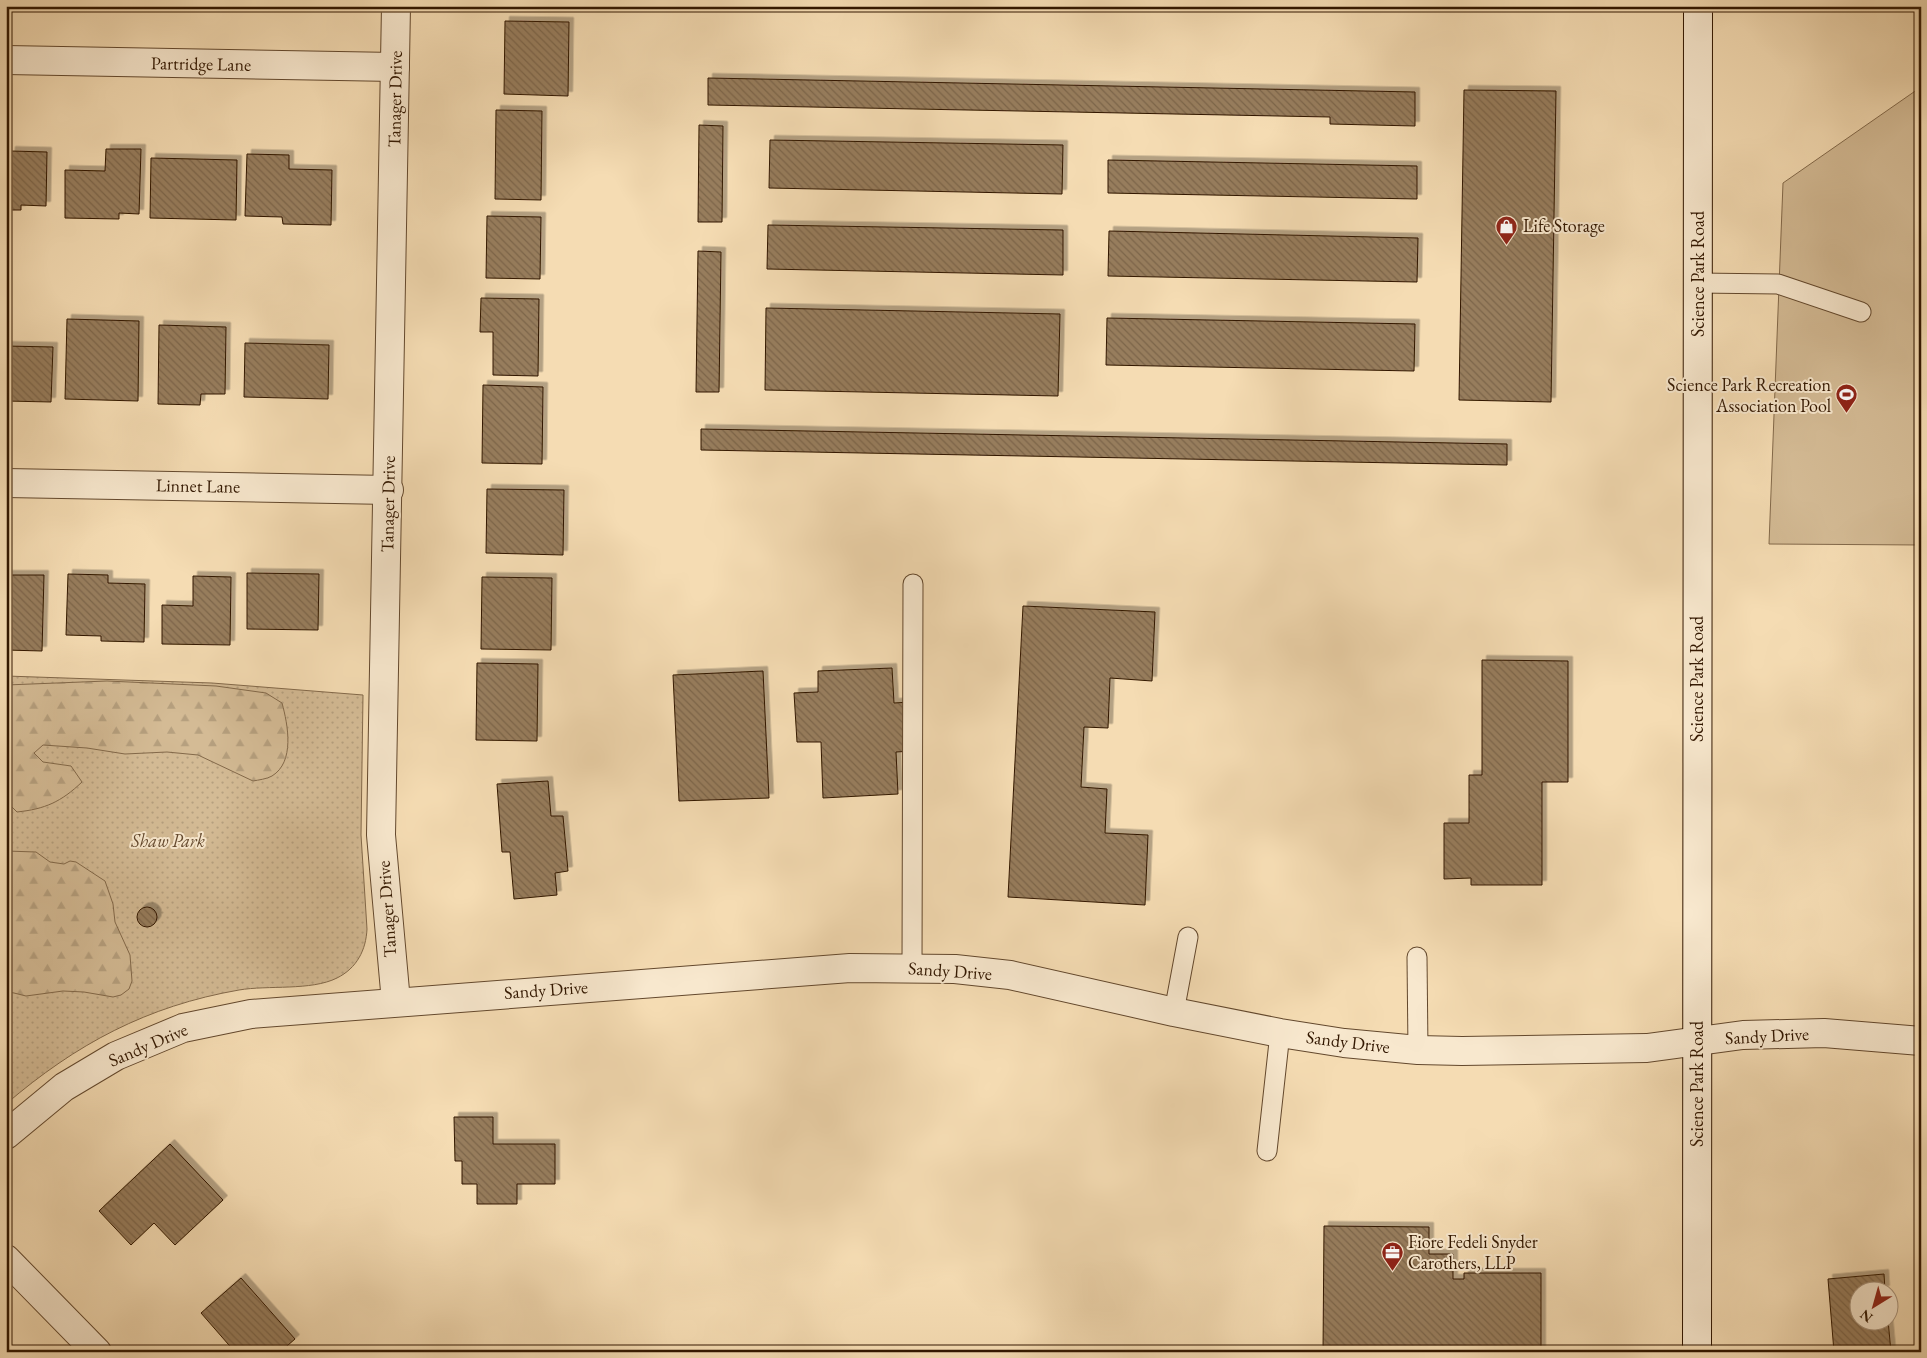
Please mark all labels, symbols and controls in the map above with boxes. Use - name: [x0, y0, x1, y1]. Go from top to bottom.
- street label: Tanager Drive: [382, 50, 407, 148]
- street label: Partridge Lane: [151, 51, 251, 76]
- street label: Science Park Road: [1686, 210, 1709, 337]
- shop icon: Life Storage: [1495, 214, 1519, 245]
- place label: Life Storage: [1523, 214, 1605, 237]
- place label: Science Park Recreation Association Pool: [1667, 373, 1831, 417]
- sports icon: Science Park Recreation Association Pool: [1835, 383, 1859, 414]
- street label: Tanager Drive: [375, 455, 400, 553]
- street label: Linnet Lane: [156, 473, 240, 498]
- street label: Science Park Road: [1685, 615, 1708, 742]
- park label: Shaw Park: [130, 829, 205, 852]
- street label: Tanager Drive: [372, 860, 401, 958]
- street label: Sandy Drive: [907, 956, 993, 985]
- street label: Sandy Drive: [503, 975, 589, 1004]
- street label: Sandy Drive: [105, 1018, 191, 1072]
- street label: Science Park Road: [1685, 1020, 1708, 1147]
- street label: Sandy Drive: [1724, 1022, 1810, 1049]
- street label: Sandy Drive: [1305, 1025, 1391, 1058]
- place label: Fiore Fedeli Snyder Carothers, LLP: [1408, 1230, 1538, 1274]
- office icon: Fiore Fedeli Snyder Carothers, LLP: [1380, 1240, 1404, 1271]
- north arrow: [1850, 1280, 1900, 1330]
- text: N: [1856, 1305, 1876, 1327]

